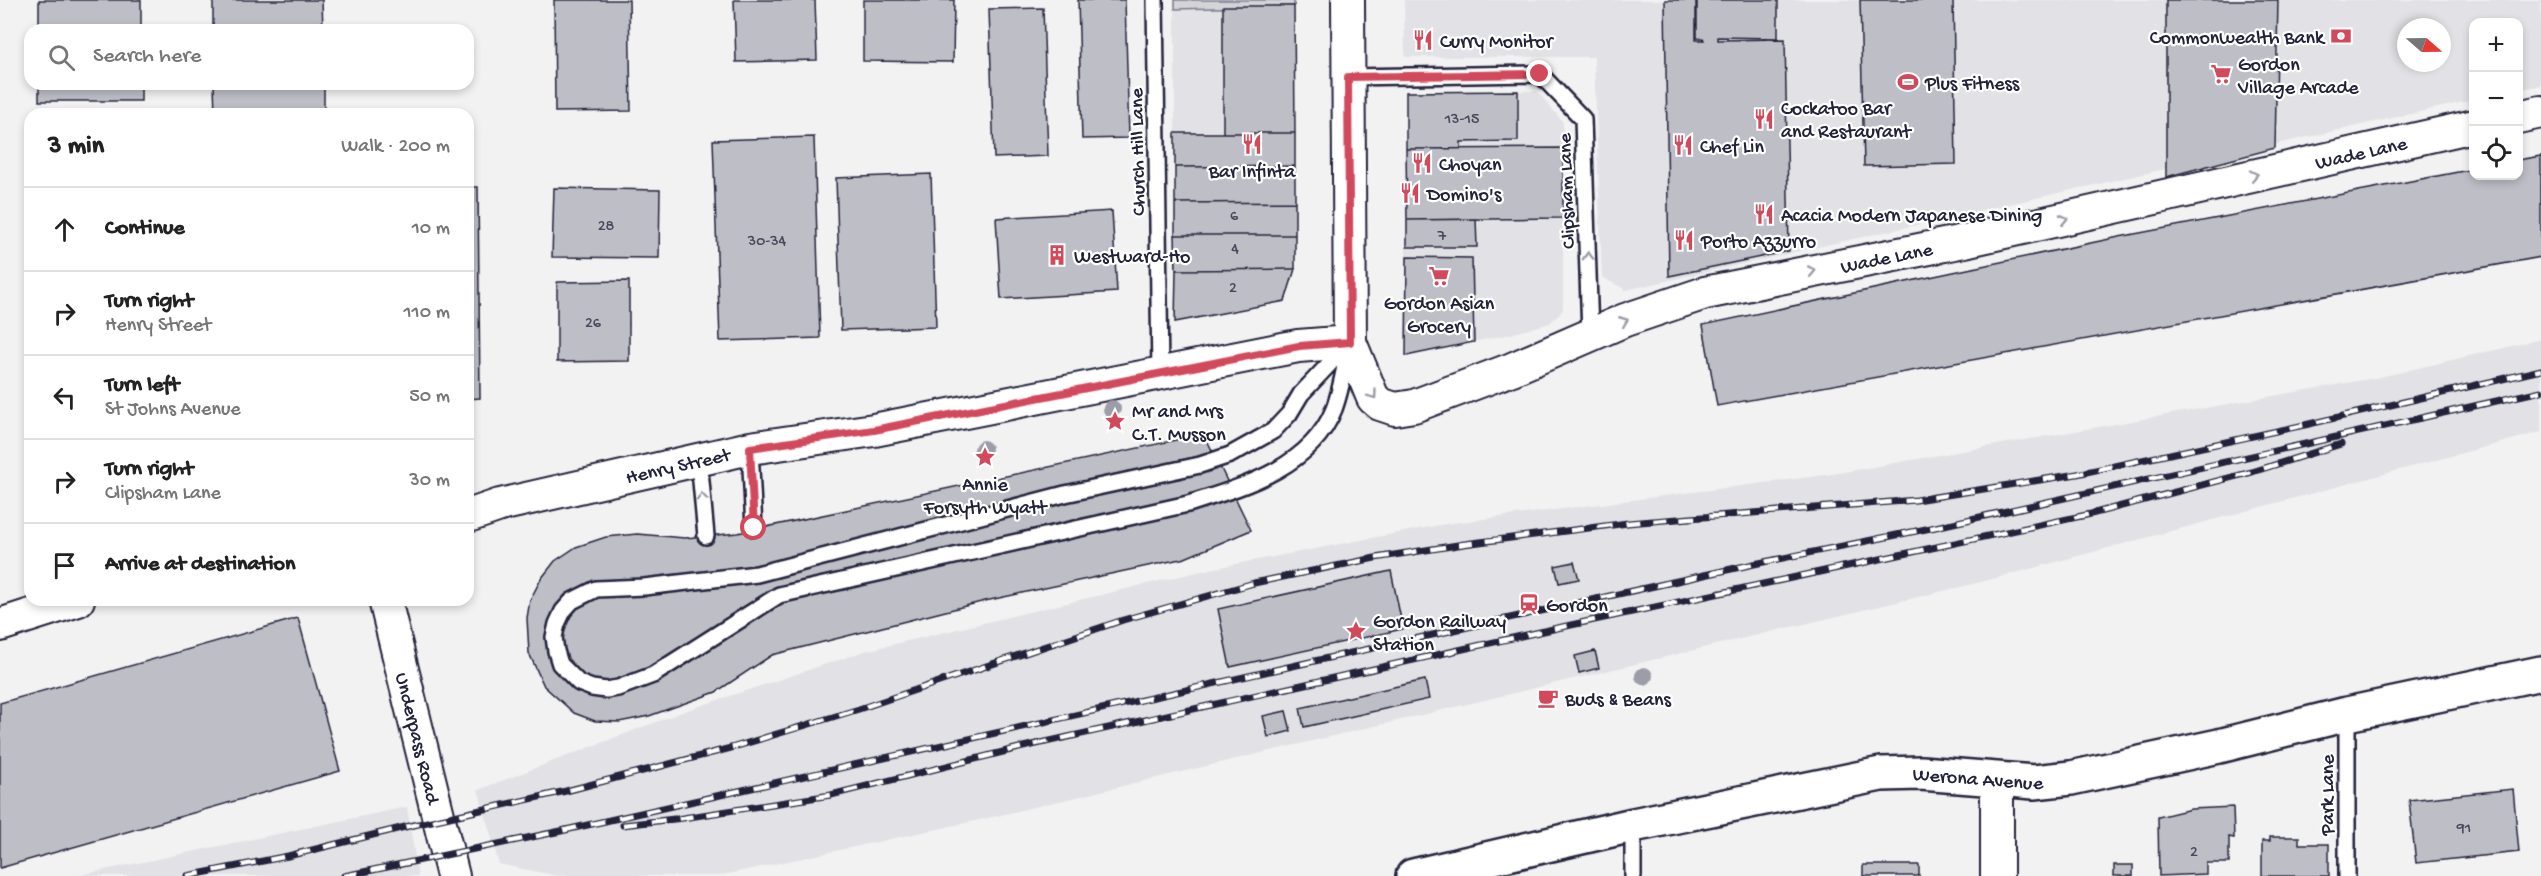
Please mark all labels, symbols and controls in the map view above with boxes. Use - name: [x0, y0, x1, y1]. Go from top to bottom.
- north arrow: [2397, 18, 2451, 72]
- map controls: [2469, 18, 2523, 180]
- button: +: [2469, 18, 2523, 72]
- search box: [24, 24, 474, 90]
- bank icon: Commonwealth Bank: [2329, 24, 2353, 48]
- restaurant icon: Curry Monitor: [1411, 28, 1435, 52]
- place label: Commonwealth Bank: [2150, 28, 2326, 51]
- place label: Curry Monitor: [1440, 32, 1555, 55]
- icon: search: [45, 41, 78, 74]
- text: Search here: [93, 44, 201, 70]
- place label: Gordon Village Arcade: [2237, 55, 2359, 101]
- route end: [1526, 60, 1552, 86]
- supermarket icon: Gordon Village Arcade: [2209, 62, 2233, 86]
- sports icon: Plus Fitness: [1896, 70, 1920, 94]
- button: −: [2469, 72, 2523, 126]
- place label: Plus Fitness: [1924, 74, 2020, 97]
- street label: Church Hill Lane: [1127, 87, 1152, 216]
- place label: Cockatoo Bar and Restaurant: [1781, 99, 1913, 145]
- restaurant icon: Cockatoo Bar and Restaurant: [1752, 107, 1776, 131]
- house number: 13-15: [1444, 111, 1479, 130]
- button: locate: [2469, 126, 2523, 180]
- text: 3 min: [48, 132, 104, 163]
- restaurant icon: Bar Infinta: [1240, 132, 1264, 156]
- street label: Clipsham Lane: [1555, 132, 1582, 249]
- restaurant icon: Chef Lin: [1671, 133, 1695, 157]
- street label: Wade Lane: [2313, 133, 2410, 176]
- text: Walk · 200 m: [341, 136, 450, 159]
- place label: Chef Lin: [1700, 137, 1764, 160]
- restaurant icon: Choyan: [1410, 151, 1434, 175]
- place label: Choyan: [1439, 155, 1502, 178]
- place label: Bar Infinta: [1208, 162, 1296, 185]
- one-way arrow: [2249, 169, 2259, 182]
- restaurant icon: Domino's: [1398, 181, 1422, 205]
- place label: Domino's: [1425, 185, 1502, 208]
- restaurant icon: Acacia Modern Japanese Dining: [1752, 202, 1776, 226]
- place label: Acacia Modern Japanese Dining: [1781, 206, 2042, 229]
- house number: 6: [1230, 208, 1239, 227]
- icon: ahead: [48, 213, 81, 246]
- one-way arrow: [2059, 213, 2069, 226]
- text: Continue: [105, 216, 185, 242]
- text: 10 m: [412, 218, 450, 241]
- house number: 28: [598, 218, 615, 237]
- house number: 7: [1437, 228, 1447, 247]
- restaurant icon: Porto Azzurro: [1672, 228, 1696, 252]
- place label: Porto Azzurro: [1700, 232, 1816, 255]
- house number: 30-34: [747, 233, 787, 252]
- street label: Wade Lane: [1839, 239, 1936, 280]
- house number: 4: [1231, 241, 1239, 260]
- building icon: Westward-Ho: [1045, 243, 1069, 267]
- place label: Westward-Ho: [1074, 247, 1190, 270]
- one-way arrow: [1582, 251, 1594, 260]
- supermarket icon: Gordon Asian Grocery: [1427, 264, 1451, 288]
- one-way arrow: [1806, 265, 1816, 278]
- house number: 2: [1229, 280, 1237, 299]
- text: Turn right: [105, 289, 193, 315]
- place label: Gordon Asian Grocery: [1384, 294, 1495, 340]
- icon: right: [48, 297, 81, 330]
- text: 110 m: [404, 302, 450, 325]
- text: Henry Street: [105, 315, 211, 338]
- house number: 26: [585, 315, 602, 334]
- one-way arrow: [1617, 316, 1628, 328]
- text: Turn left: [105, 373, 179, 399]
- icon: left: [48, 381, 81, 414]
- text: 50 m: [409, 386, 450, 409]
- one-way arrow: [1366, 388, 1377, 399]
- text: St Johns Avenue: [105, 399, 241, 422]
- place label: Mr and Mrs C.T. Musson: [1132, 402, 1226, 448]
- place icon: Mr and Mrs C.T. Musson: [1103, 409, 1127, 433]
- street label: Henry Street: [624, 444, 735, 491]
- place icon: Annie Forsyth Wyatt: [973, 445, 997, 469]
- text: Turn right: [105, 457, 193, 483]
- icon: right: [48, 465, 81, 498]
- text: 30 m: [409, 470, 450, 493]
- place label: Annie Forsyth Wyatt: [923, 475, 1048, 521]
- text: Clipsham Lane: [105, 483, 221, 506]
- one-way arrow: [695, 493, 708, 502]
- route start: [740, 514, 766, 540]
- icon: arrive: [48, 549, 81, 582]
- text: Arrive at destination: [105, 552, 295, 578]
- station icon: Gordon: [1517, 592, 1541, 616]
- place label: Gordon: [1546, 596, 1608, 619]
- place label: Gordon Railway Station: [1373, 612, 1506, 658]
- place icon: Gordon Railway Station: [1344, 619, 1368, 643]
- street label: Underpass Road: [388, 671, 443, 809]
- cafe icon: Buds & Beans: [1536, 686, 1560, 710]
- place label: Buds & Beans: [1564, 690, 1672, 713]
- street label: Park Lane: [2318, 754, 2341, 837]
- street label: Werona Avenue: [1912, 764, 2045, 797]
- house number: 91: [2456, 820, 2471, 839]
- house number: 2: [2190, 844, 2198, 863]

